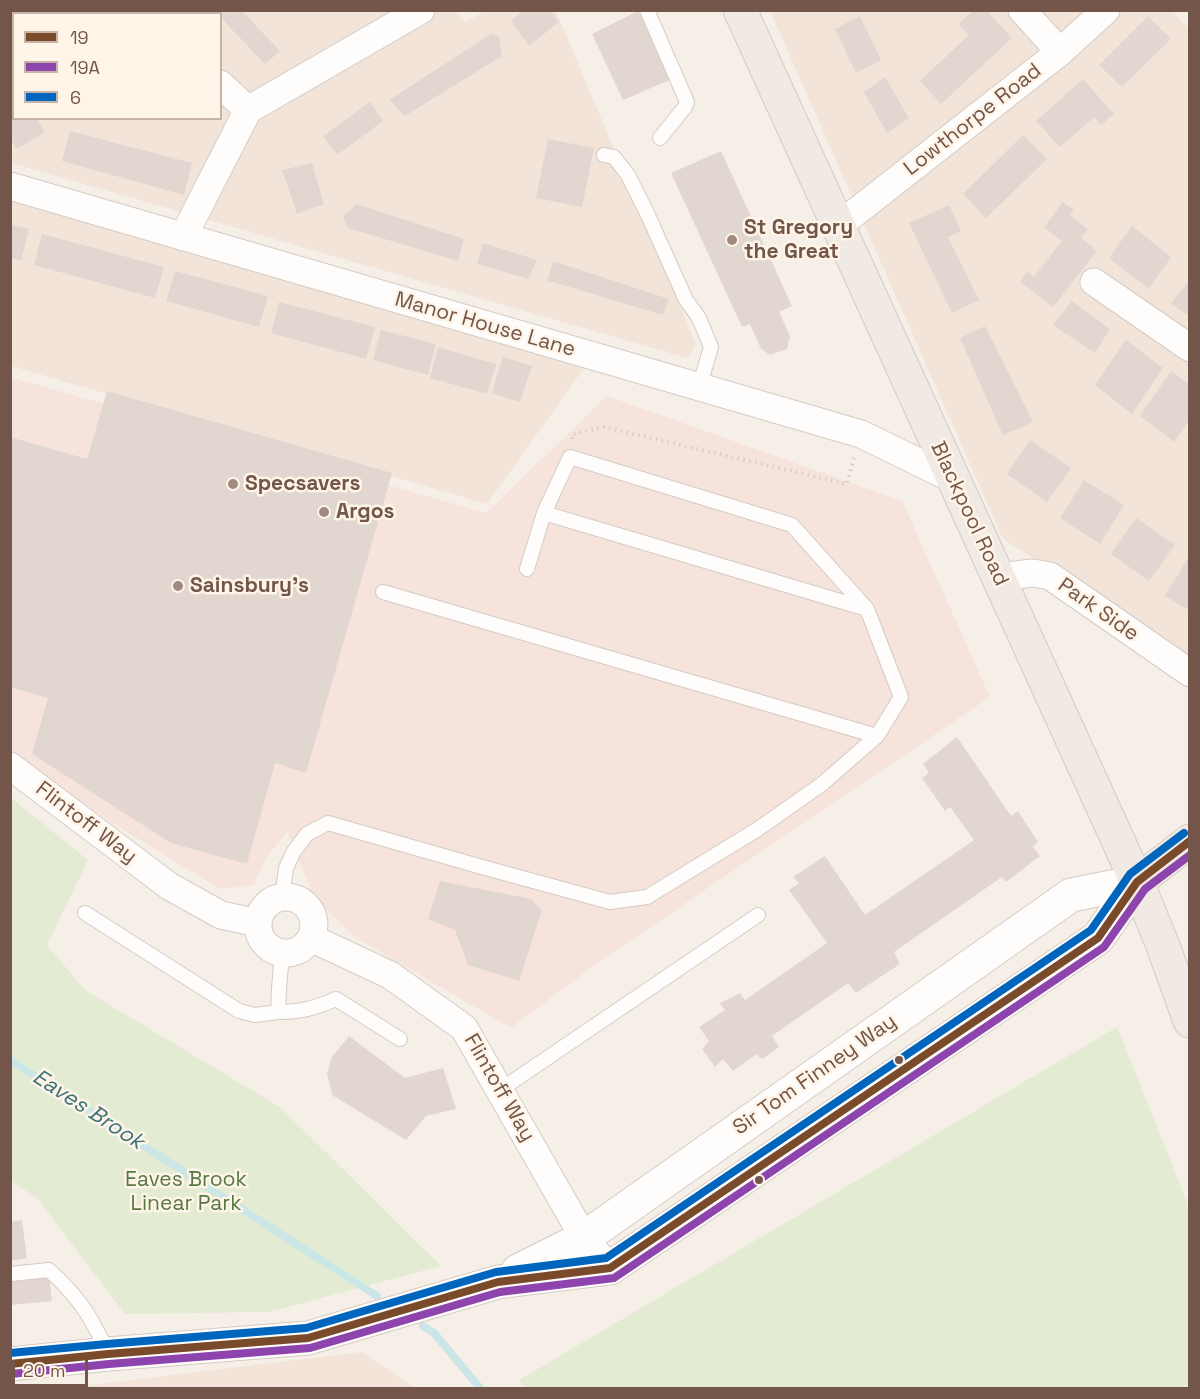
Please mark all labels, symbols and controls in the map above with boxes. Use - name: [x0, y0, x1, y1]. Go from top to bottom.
- legend: [12, 12, 222, 120]
- text: 19: [70, 26, 89, 49]
- text: 19A: [70, 56, 100, 79]
- street label: Lowthorpe Road: [899, 59, 1047, 181]
- text: 6: [70, 86, 81, 109]
- place label: St Gregory the Great: [744, 215, 853, 265]
- marker: St Gregory the Great: [725, 233, 739, 247]
- street label: Manor House Lane: [392, 287, 578, 363]
- street label: Blackpool Road: [925, 438, 1013, 590]
- place label: Specsavers: [245, 471, 360, 497]
- marker: Specsavers: [226, 477, 240, 491]
- place label: Argos: [336, 499, 395, 525]
- marker: Argos: [317, 505, 331, 519]
- place label: Sainsbury's: [190, 573, 309, 599]
- street label: Park Side: [1053, 573, 1143, 647]
- marker: Sainsbury's: [171, 579, 185, 593]
- street label: Flintoff Way: [30, 777, 142, 869]
- street label: Sir Tom Finney Way: [728, 1009, 902, 1141]
- street label: Flintoff Way: [458, 1030, 540, 1146]
- unlabelled marker: [893, 1054, 905, 1066]
- water label: Eaves Brook: [27, 1064, 149, 1156]
- park label: Eaves Brook Linear Park: [125, 1167, 247, 1217]
- unlabelled marker: [753, 1174, 765, 1186]
- scale bar: [15, 1348, 92, 1386]
- text: 20 m: [23, 1359, 66, 1382]

